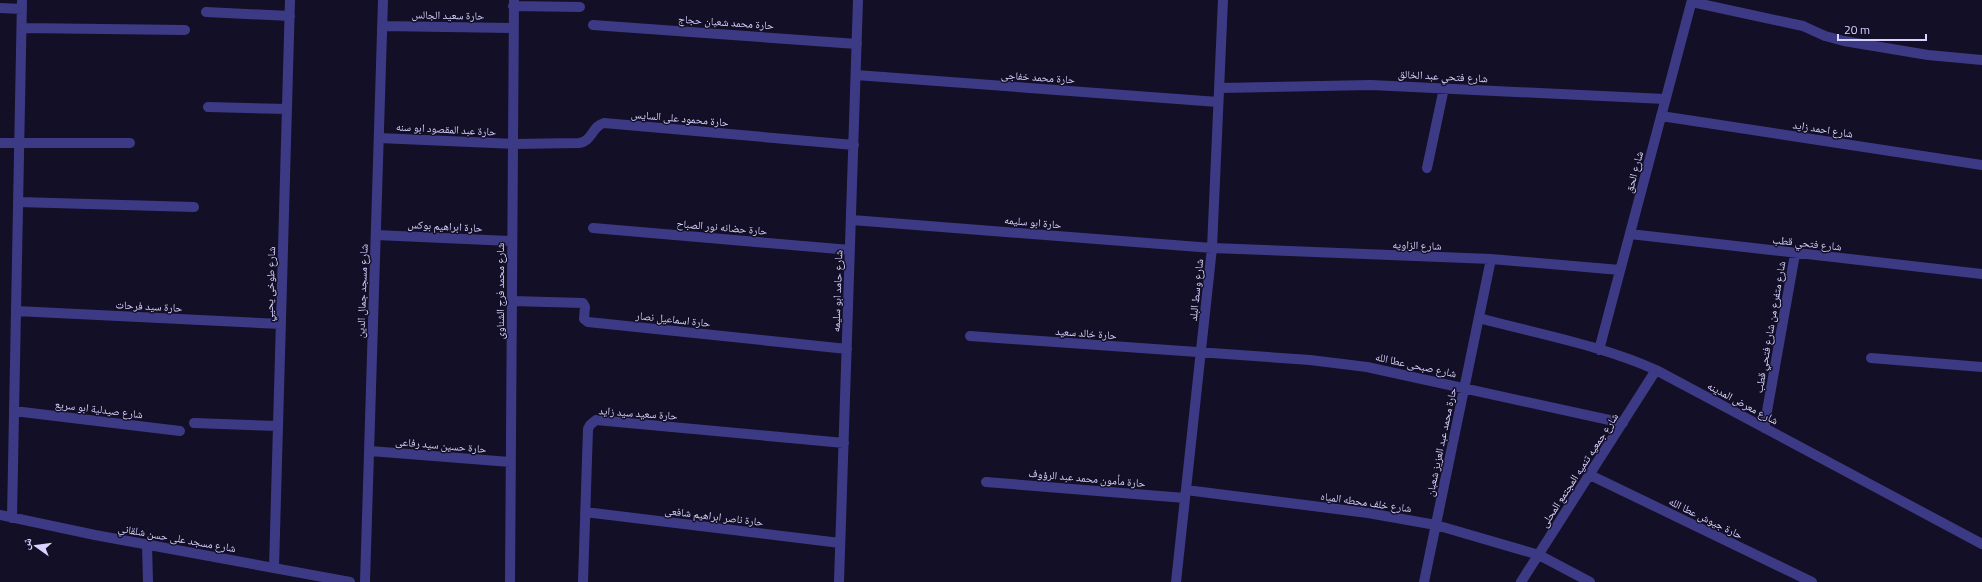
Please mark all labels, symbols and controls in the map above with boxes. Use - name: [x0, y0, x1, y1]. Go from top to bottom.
- street label: حارة سعيد الجالس: [411, 6, 485, 24]
- street label: حارة محمد شعبان حجاج: [677, 11, 775, 33]
- scale bar: [1838, 16, 1926, 42]
- text: 20 m: [1844, 20, 1870, 39]
- street label: حارة محمد خفاجى: [1001, 66, 1075, 88]
- street label: شارع فتحي عبد الخالق: [1398, 66, 1488, 87]
- street label: حارة محمود على السايس: [630, 106, 730, 130]
- street label: شارع احمد زايد: [1792, 116, 1854, 142]
- street label: حارة عبد المقصود ابو سنه: [395, 118, 497, 140]
- street label: شارع الحق: [1621, 149, 1647, 195]
- street label: حارة ابو سليمه: [1004, 212, 1062, 232]
- street label: حارة حضانه نور الصباح: [676, 215, 768, 239]
- street label: حارة ابراهيم بوكس: [407, 216, 483, 236]
- street label: شارع فتحي قطب: [1771, 231, 1843, 255]
- street label: شارع الزاويه: [1392, 236, 1442, 254]
- street label: شارع محمد فرج الشناوى: [492, 243, 508, 339]
- street label: شارع مسجد جمال الدين: [352, 244, 372, 338]
- street label: شارع طوخى يحيي: [261, 246, 280, 322]
- street label: شارع حامد ابو سليمه: [828, 250, 846, 332]
- street label: شارع وسط البلد: [1185, 258, 1207, 322]
- street label: شارع متفرع من شارع فتحي قطب: [1751, 260, 1790, 394]
- street label: حارة سيد فرحات: [115, 296, 183, 316]
- street label: حارة اسماعيل نصار: [634, 307, 711, 331]
- street label: حارة خالد سعيد: [1055, 323, 1117, 343]
- street label: شارع صبحى عطا الله: [1374, 349, 1458, 381]
- street label: شارع معرض المدينه: [1705, 378, 1781, 428]
- street label: حارة محمد عبد العزيز شعبان: [1422, 386, 1460, 498]
- street label: شارع صيدلية ابو سريع: [54, 396, 144, 422]
- street label: حارة سعيد سيد زايد: [598, 402, 678, 424]
- street label: شارع جمعيه تنميه المجتمع المحلى: [1536, 410, 1622, 530]
- street label: حارة حسين سيد رفاعى: [395, 433, 487, 457]
- street label: حارة مأمون محمد عبد الرؤوف: [1028, 465, 1146, 491]
- street label: شارع خلف محطه المياه: [1319, 488, 1413, 516]
- street label: حارة جيوش عطا الله: [1666, 493, 1746, 543]
- street label: حارة ناصر ابراهيم شافعى: [664, 502, 764, 530]
- street label: شارع مسجد على حسن شلقاني: [117, 520, 237, 557]
- north arrow: [16, 526, 56, 566]
- text: ش: [17, 536, 36, 551]

